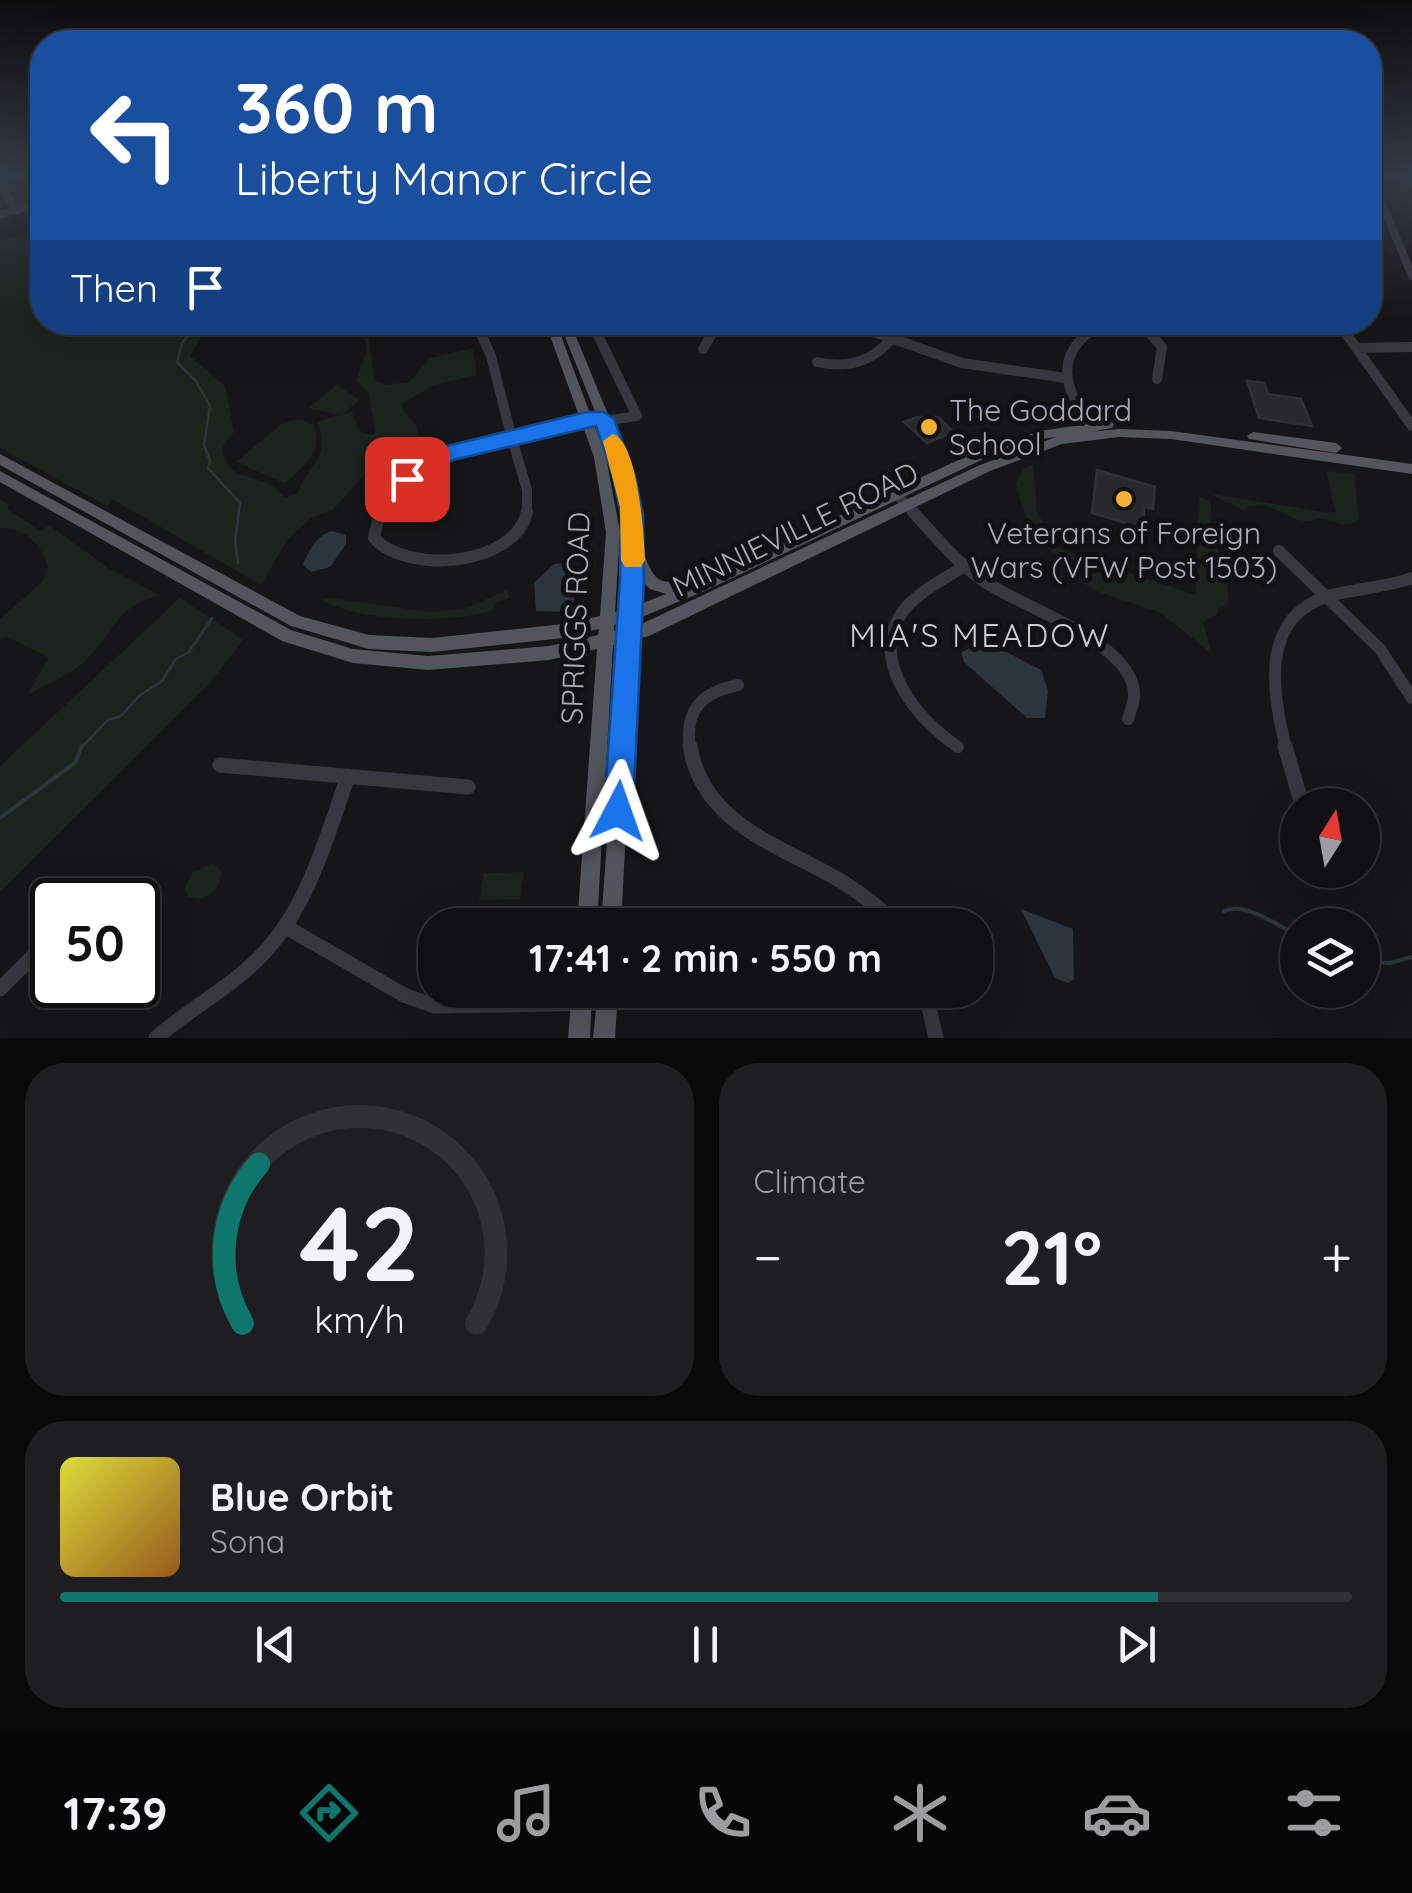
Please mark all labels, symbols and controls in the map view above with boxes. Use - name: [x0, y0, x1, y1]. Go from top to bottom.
- text: 360 m: [235, 63, 438, 151]
- icon: left: [70, 70, 200, 200]
- text: Liberty Manor Circle: [235, 150, 653, 206]
- icon: arrive: [178, 260, 233, 315]
- text: Then: [70, 264, 158, 312]
- place label: The Goddard School: [949, 391, 1132, 463]
- marker: The Goddard School: [918, 416, 940, 438]
- pin: [365, 437, 450, 522]
- icon: arrive: [380, 452, 435, 507]
- street label: MINNIEVILLE ROAD: [666, 453, 924, 605]
- marker: Veterans of Foreign Wars (VFW Post 1503): [1113, 488, 1135, 510]
- street label: SPRIGGS ROAD: [552, 511, 598, 725]
- place label: Veterans of Foreign Wars (VFW Post 1503): [971, 514, 1277, 586]
- district label: MIA'S MEADOW: [849, 615, 1111, 655]
- position arrow: [566, 759, 670, 863]
- north arrow: [1280, 788, 1380, 888]
- map controls: [1280, 788, 1380, 1008]
- speed limit sign: 50: [30, 878, 160, 1008]
- button: layers: [1280, 908, 1380, 1008]
- text: 17:41 · 2 min · 550 m: [529, 934, 882, 982]
- text: Climate: [754, 1161, 866, 1201]
- text: 42: [299, 1177, 419, 1307]
- text: 21°: [1001, 1210, 1102, 1304]
- text: −: [754, 1222, 782, 1291]
- text: +: [1321, 1222, 1352, 1291]
- text: km/h: [314, 1297, 405, 1342]
- text: Blue Orbit: [210, 1473, 394, 1521]
- text: Sona: [210, 1521, 285, 1561]
- icon: previous: [248, 1617, 303, 1672]
- icon: pause: [678, 1617, 733, 1672]
- icon: next: [1109, 1617, 1164, 1672]
- icon: directions: [294, 1778, 364, 1848]
- icon: music: [491, 1778, 561, 1848]
- icon: phone: [688, 1778, 758, 1848]
- icon: climate: [885, 1778, 955, 1848]
- icon: car: [1082, 1778, 1152, 1848]
- icon: filters: [1279, 1778, 1349, 1848]
- text: 17:39: [63, 1785, 168, 1841]

